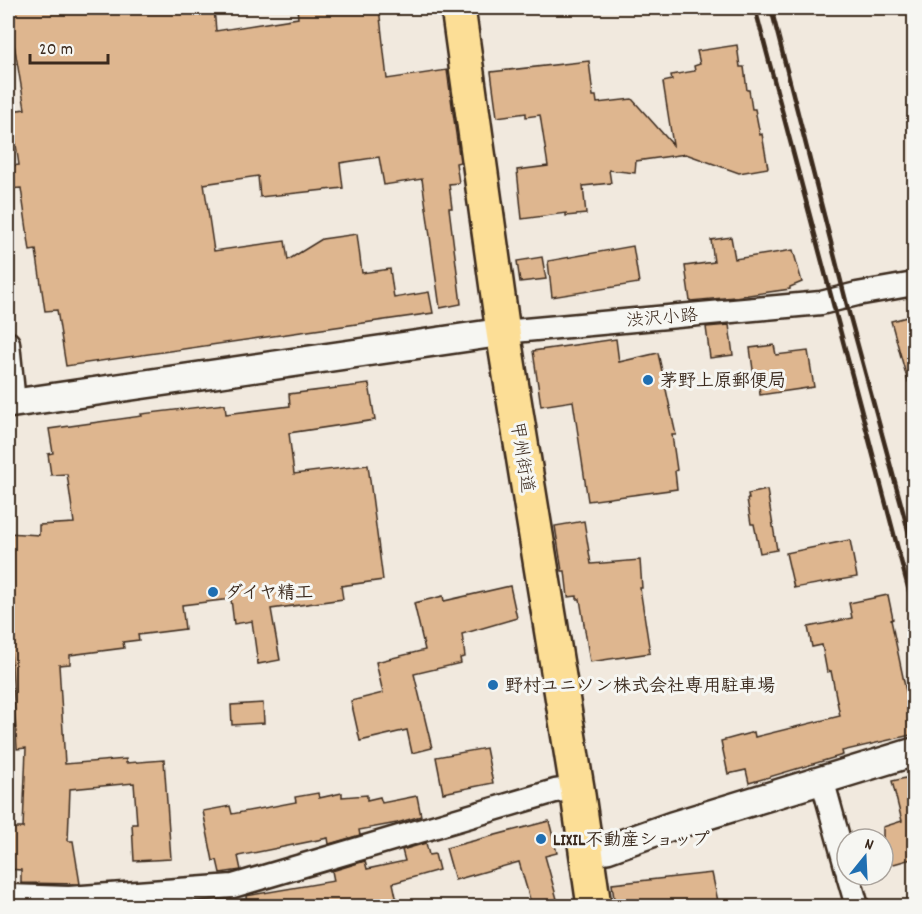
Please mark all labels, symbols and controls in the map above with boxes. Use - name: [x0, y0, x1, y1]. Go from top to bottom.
- scale bar: [30, 27, 108, 65]
- text: 20 m: [39, 38, 73, 63]
- street label: 渋沢小路: [625, 304, 699, 335]
- place label: 茅野上原郵便局: [660, 370, 786, 395]
- marker: 茅野上原郵便局: [641, 373, 655, 387]
- street label: 甲州街道: [503, 420, 539, 495]
- place label: ダイヤ精工: [225, 582, 313, 607]
- marker: ダイヤ精工: [206, 585, 220, 599]
- place label: 野村ユニソン株式会社専用駐車場: [505, 675, 775, 700]
- marker: 野村ユニソン株式会社専用駐車場: [486, 678, 500, 692]
- north arrow: [835, 827, 895, 887]
- place label: LIXIL不動産ショップ: [553, 829, 710, 854]
- marker: LIXIL不動産ショップ: [534, 832, 548, 846]
- text: N: [862, 833, 876, 857]

